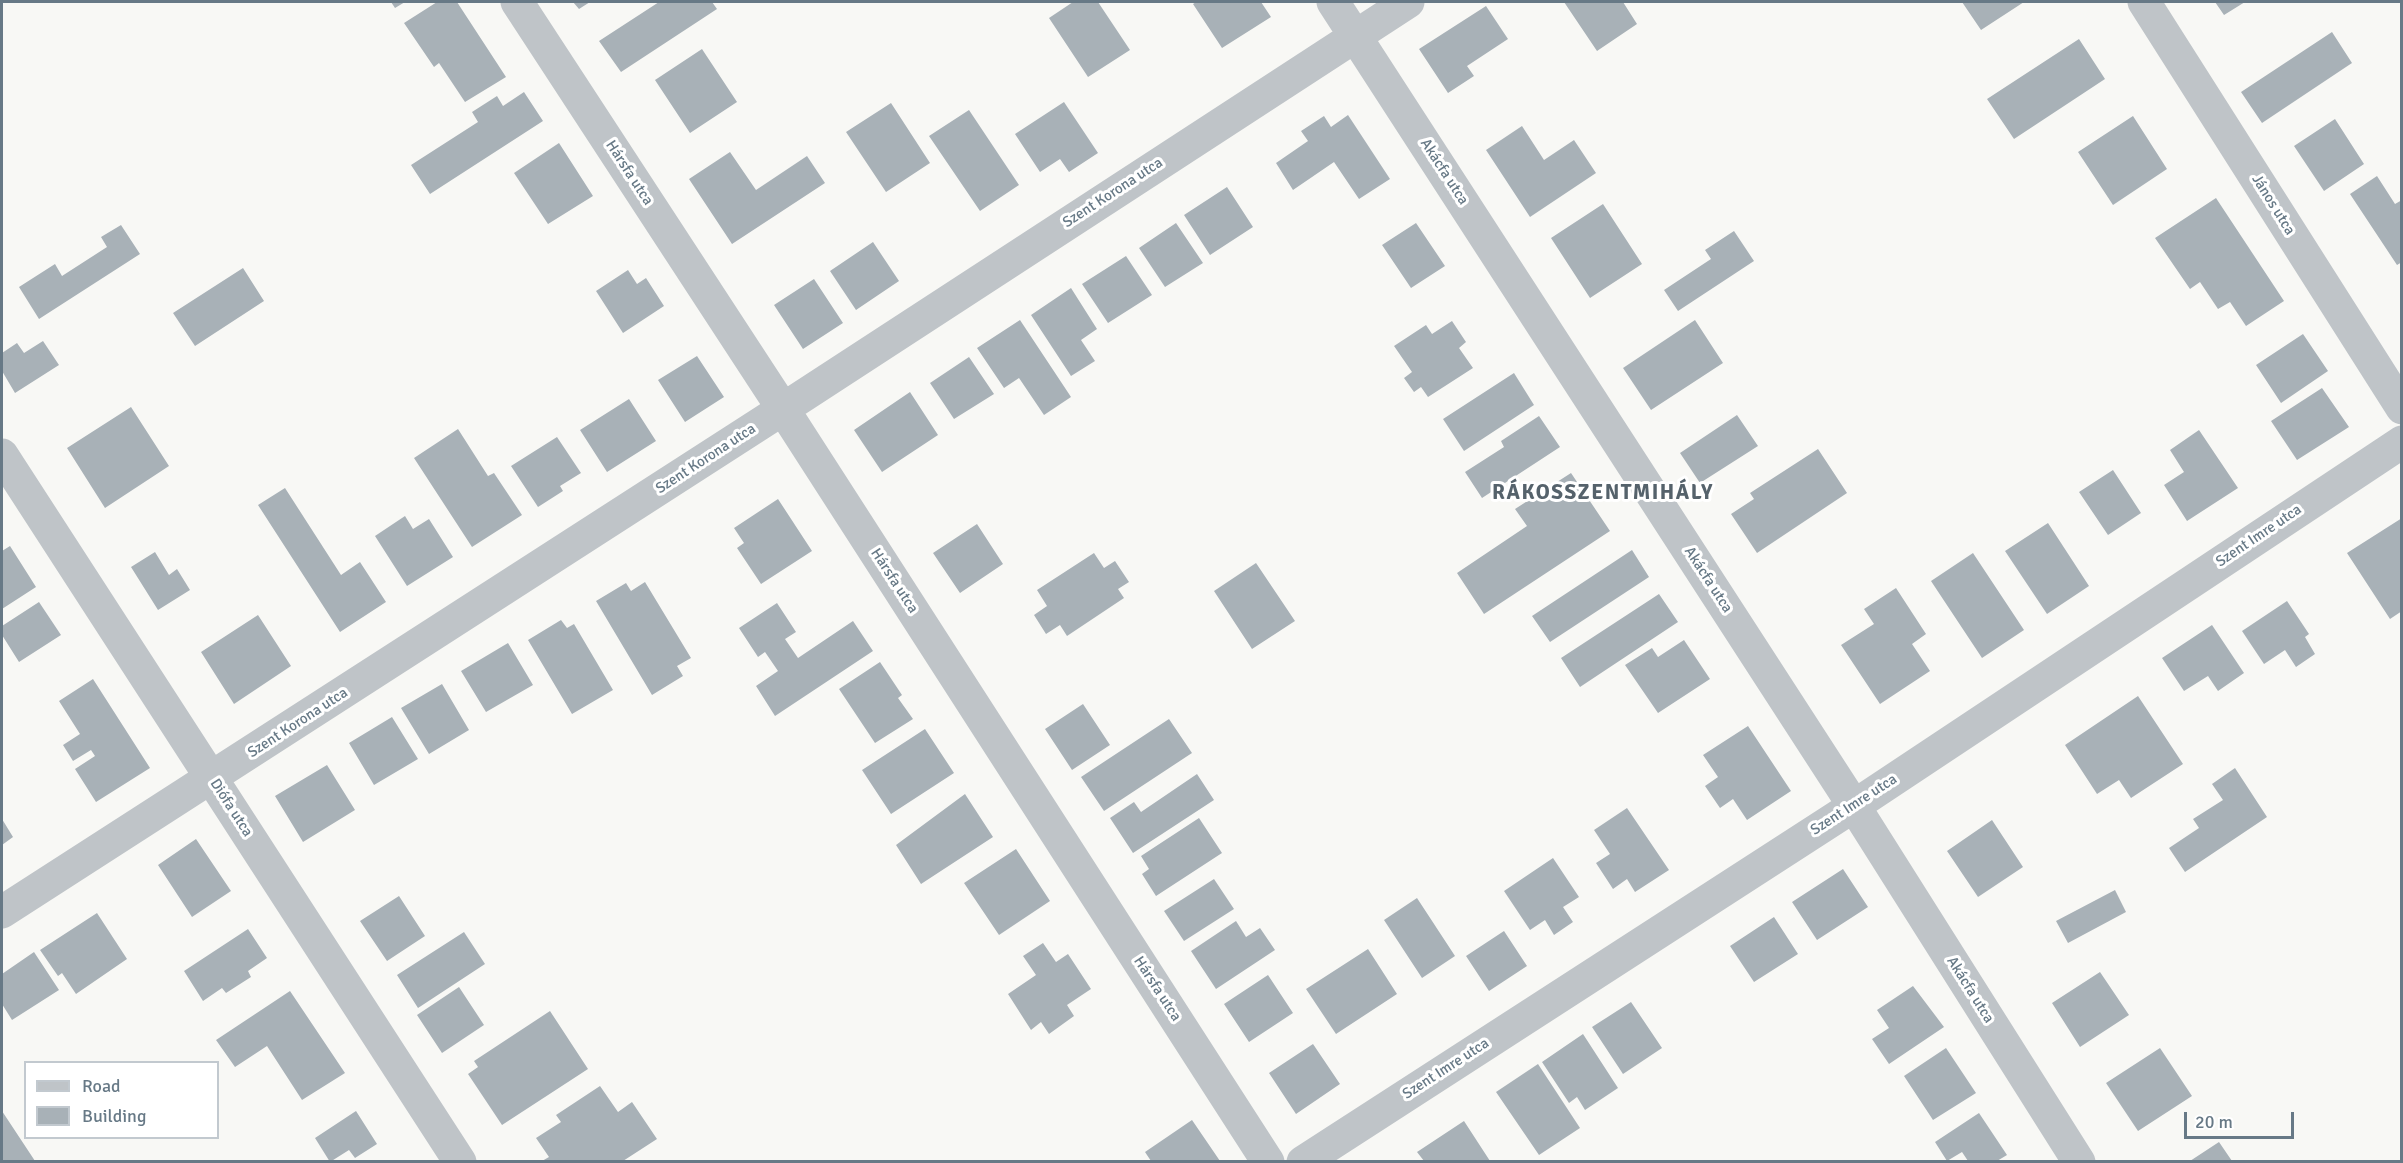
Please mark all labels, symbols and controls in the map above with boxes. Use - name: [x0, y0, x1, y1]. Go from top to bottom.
- street label: Akácfa utca: [1416, 136, 1472, 208]
- street label: Hársfa utca: [601, 137, 657, 209]
- street label: Szent Korona utca: [1060, 154, 1166, 232]
- street label: János utca: [2247, 171, 2299, 239]
- street label: Szent Korona utca: [653, 420, 759, 498]
- district label: RÁKOSSZENTMIHÁLY: [1492, 480, 1714, 506]
- street label: Szent Imre utca: [2213, 501, 2305, 571]
- street label: Akácfa utca: [1680, 544, 1736, 616]
- street label: Hársfa utca: [866, 545, 922, 617]
- street label: Szent Korona utca: [245, 684, 351, 762]
- street label: Szent Imre utca: [1807, 770, 1901, 840]
- street label: Diófa utca: [206, 776, 256, 840]
- street label: Hársfa utca: [1129, 953, 1185, 1025]
- street label: Akácfa utca: [1942, 953, 1998, 1027]
- street label: Szent Imre utca: [1399, 1034, 1493, 1104]
- legend: [24, 1061, 219, 1139]
- text: Road: [82, 1075, 121, 1097]
- scale bar: [2187, 1100, 2296, 1138]
- text: Building: [82, 1105, 146, 1127]
- text: 20 m: [2195, 1111, 2233, 1133]

